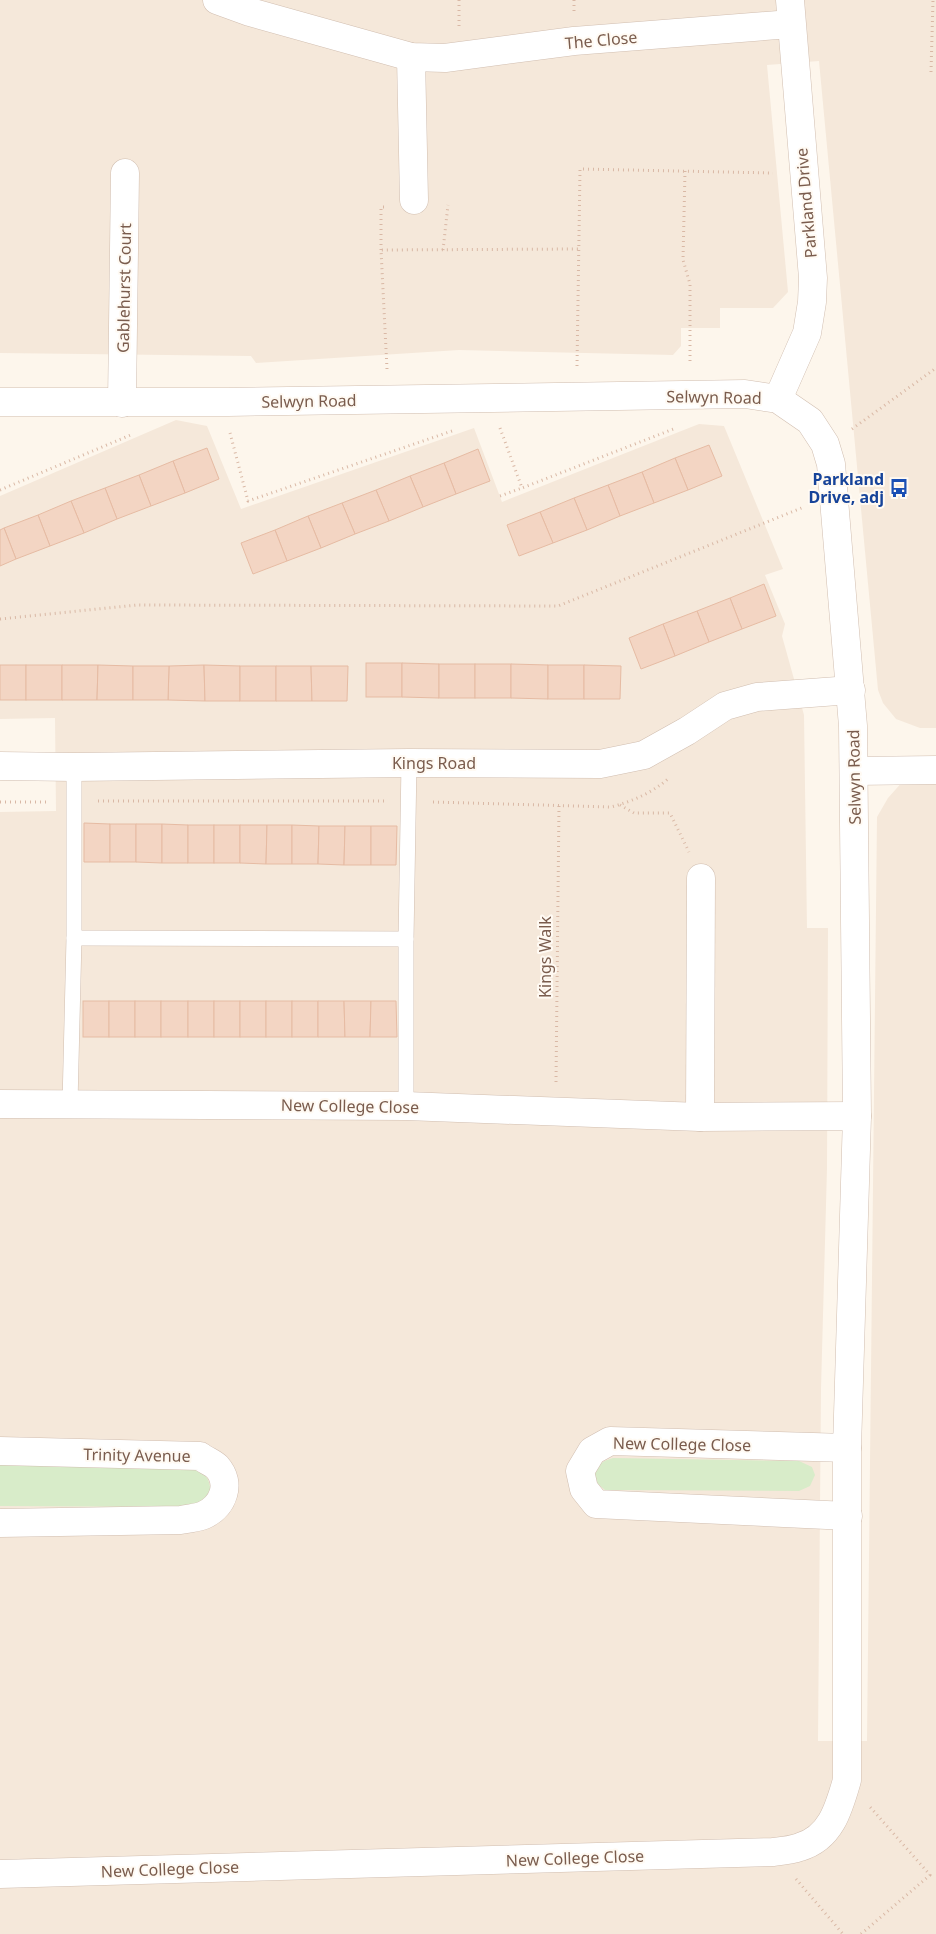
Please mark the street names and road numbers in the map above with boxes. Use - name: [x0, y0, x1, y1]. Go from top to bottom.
- street label: The Close: [564, 26, 638, 54]
- street label: Parkland Drive: [790, 147, 822, 259]
- street label: Gablehurst Court: [112, 223, 136, 353]
- street label: Selwyn Road: [666, 385, 762, 409]
- street label: Selwyn Road: [261, 389, 357, 413]
- street label: Selwyn Road: [842, 729, 866, 825]
- street label: Kings Road: [392, 752, 476, 774]
- street label: Kings Walk: [534, 916, 556, 998]
- street label: New College Close: [281, 1094, 419, 1118]
- street label: New College Close: [613, 1432, 751, 1456]
- street label: Trinity Avenue: [83, 1443, 191, 1467]
- street label: New College Close: [506, 1845, 644, 1871]
- street label: New College Close: [101, 1856, 239, 1882]

